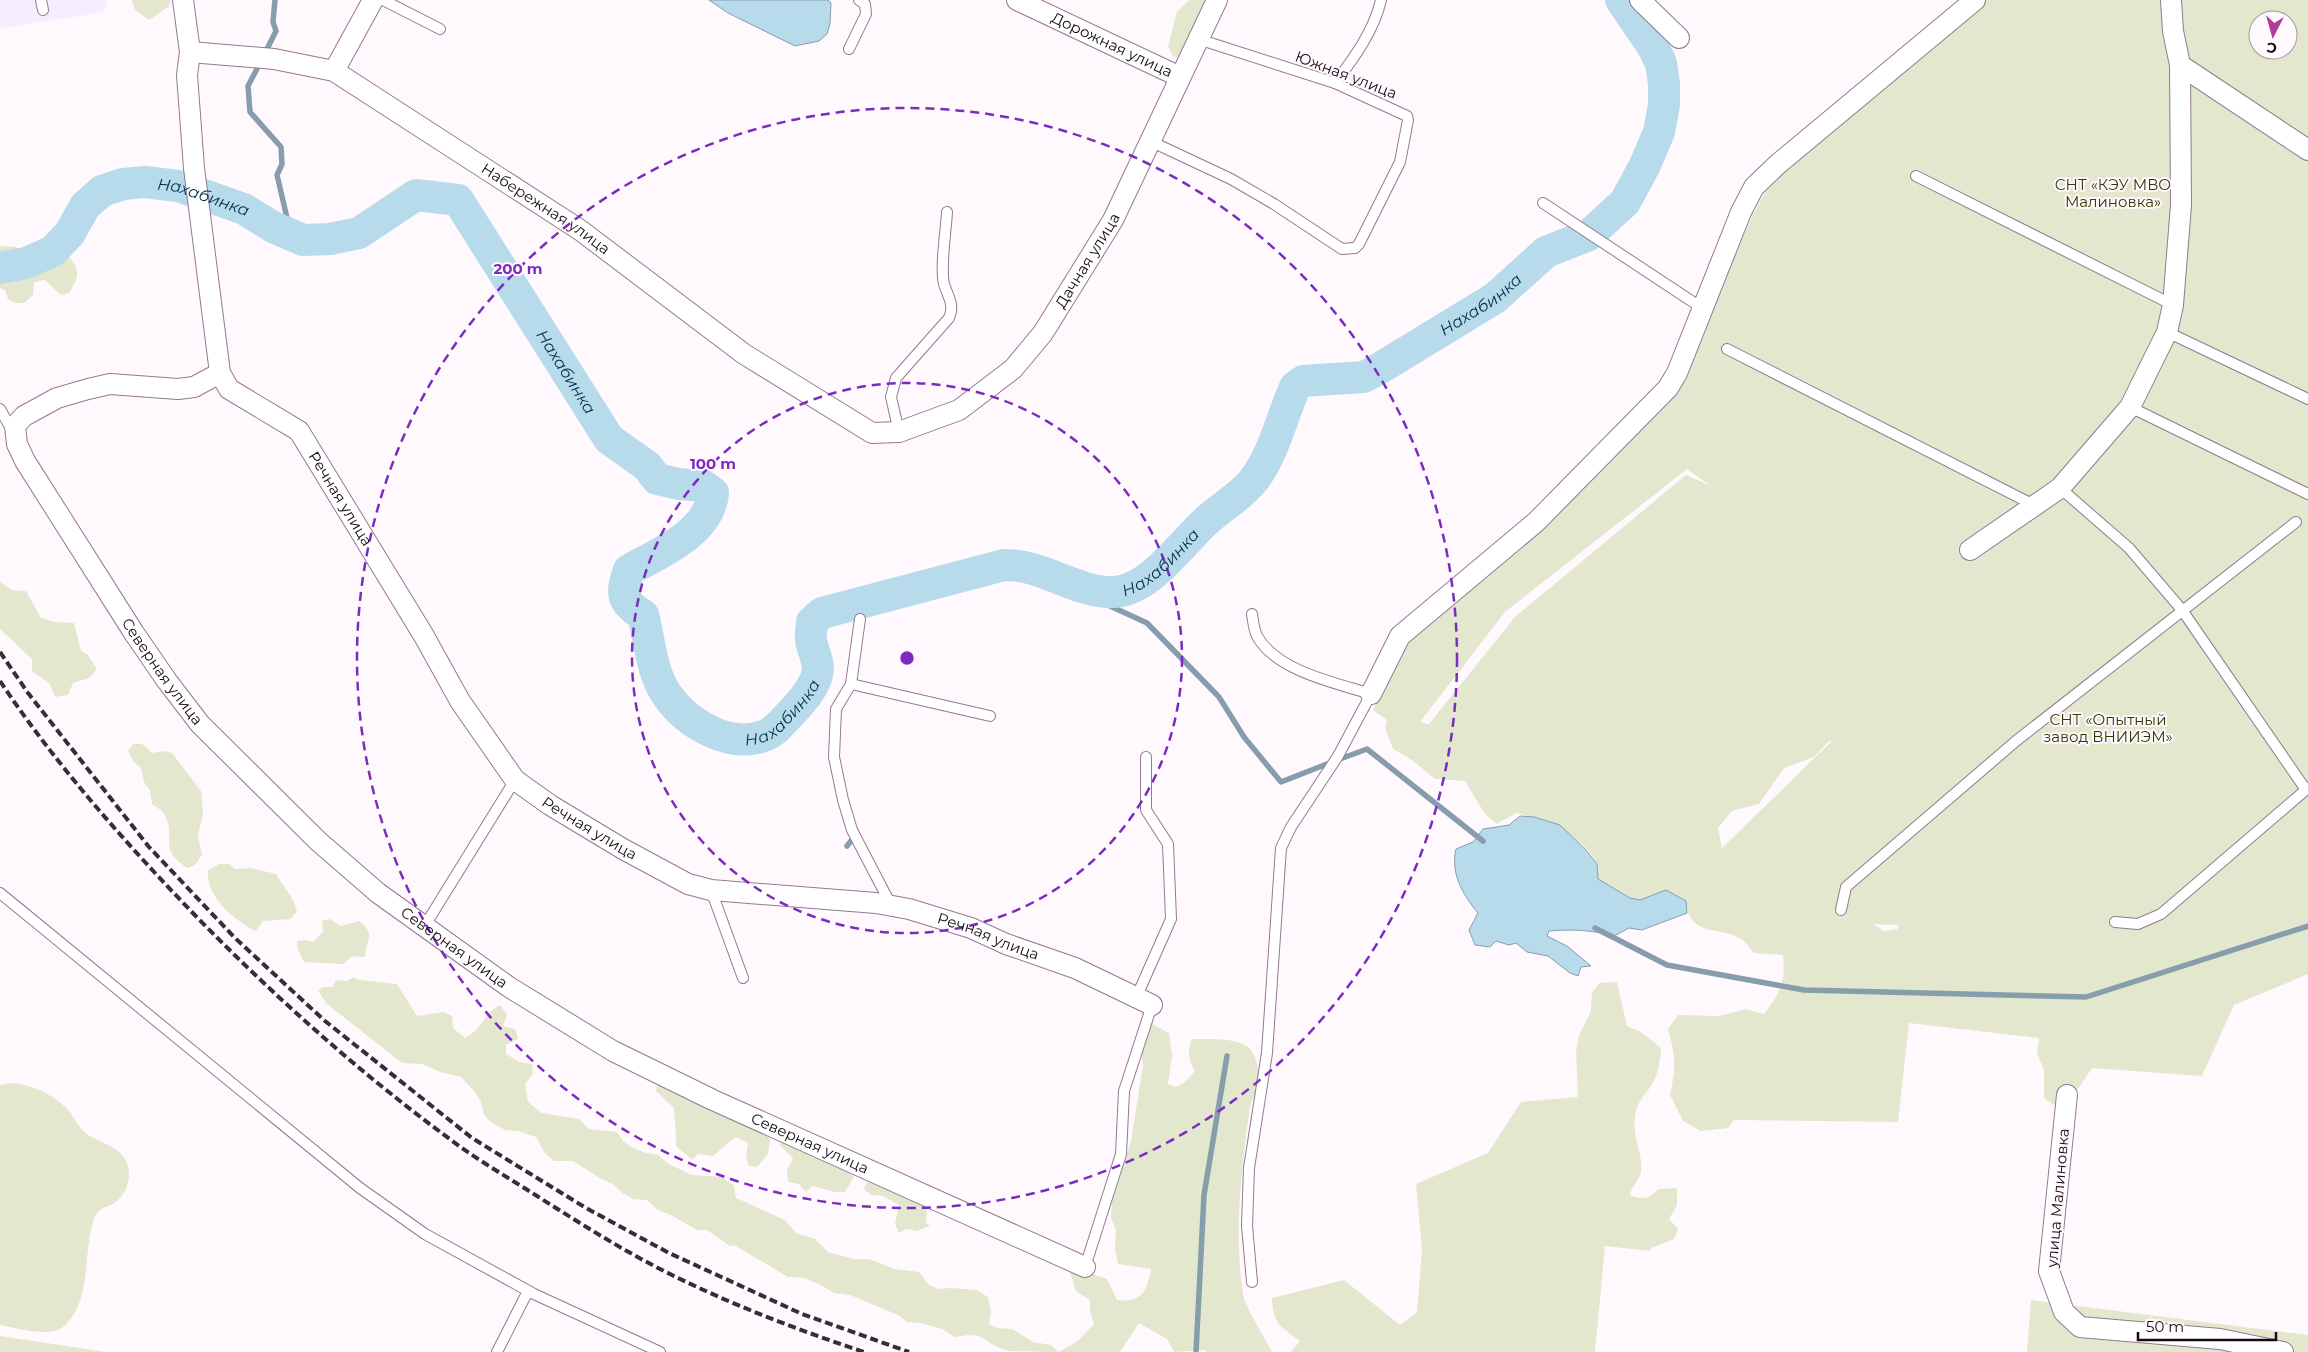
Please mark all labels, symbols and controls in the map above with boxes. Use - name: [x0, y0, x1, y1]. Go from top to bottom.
- street label: Дорожная улица: [1048, 8, 1176, 81]
- north arrow: [2248, 10, 2298, 60]
- text: С: [2266, 38, 2278, 57]
- street label: Южная улица: [1293, 46, 1400, 103]
- street label: Набережная улица: [478, 159, 614, 258]
- water label: Нахабинка: [156, 175, 252, 220]
- park label: СНТ «КЭУ МВО Малиновка»: [2055, 175, 2171, 211]
- street label: Дачная улица: [1051, 210, 1124, 312]
- text: 200 m: [493, 259, 543, 278]
- water label: Нахабинка: [1436, 270, 1526, 340]
- water label: Нахабинка: [532, 326, 600, 418]
- street label: Речная улица: [305, 448, 377, 549]
- text: 100 m: [690, 454, 736, 473]
- water label: Нахабинка: [1119, 525, 1203, 600]
- street label: Северная улица: [118, 614, 207, 729]
- centre of rings: [898, 649, 916, 667]
- water label: Нахабинка: [744, 676, 824, 750]
- park label: СНТ «Опытный завод ВНИИЭМ»: [2043, 710, 2173, 746]
- street label: Речная улица: [538, 792, 640, 864]
- street label: Северная улица: [397, 902, 512, 992]
- street label: Речная улица: [935, 908, 1042, 964]
- street label: Северная улица: [748, 1108, 872, 1178]
- street label: улица Малиновка: [2042, 1127, 2073, 1269]
- scale bar: [2138, 1310, 2276, 1342]
- text: 50 m: [2146, 1317, 2184, 1336]

